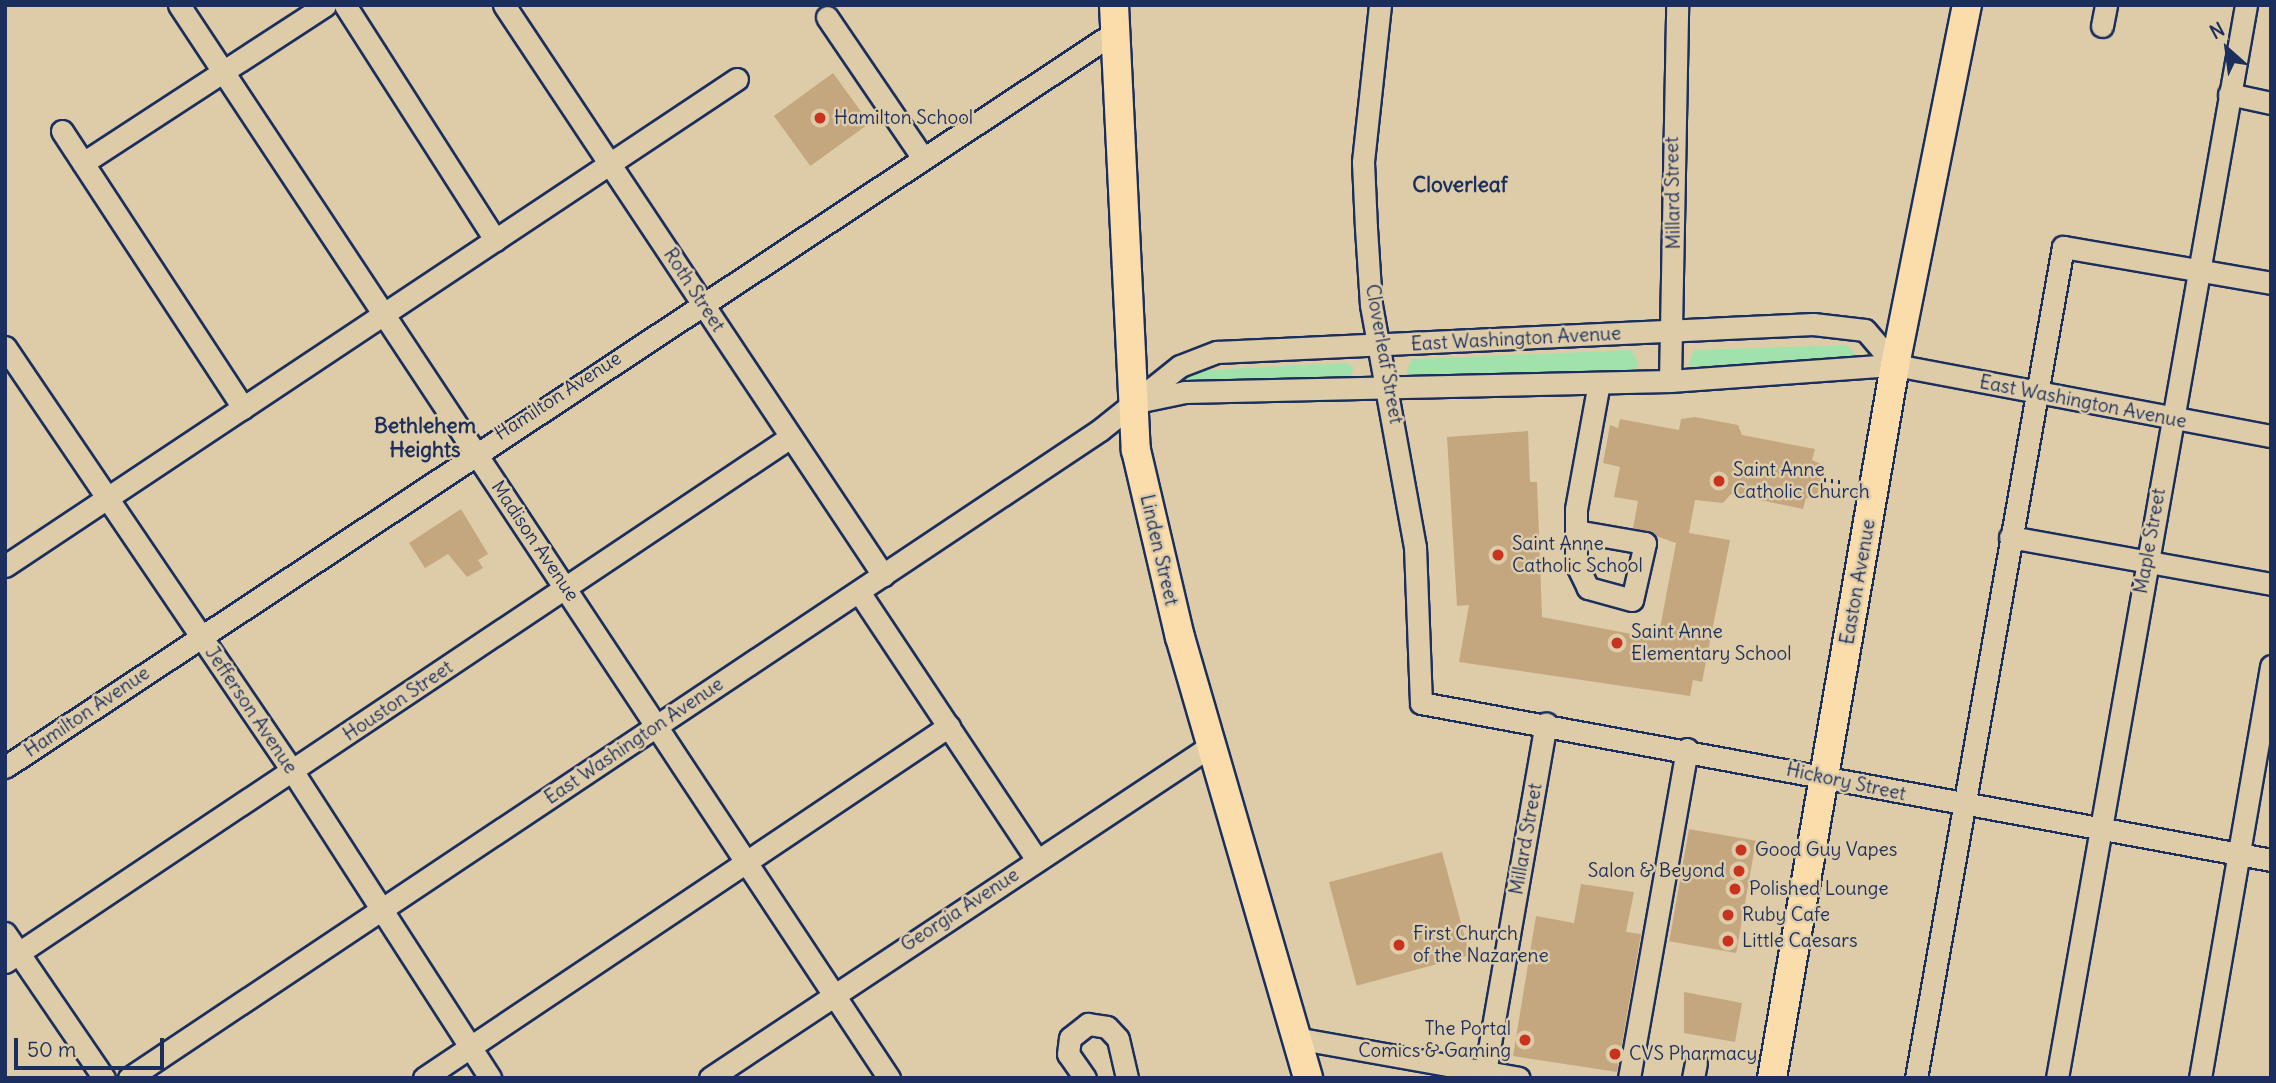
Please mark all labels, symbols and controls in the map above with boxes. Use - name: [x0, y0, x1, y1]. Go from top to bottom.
- north arrow: [2192, 14, 2262, 84]
- text: N: [2206, 17, 2229, 44]
- place label: Hamilton School: [834, 107, 973, 129]
- marker: Hamilton School: [812, 110, 828, 126]
- street label: Millard Street: [1661, 136, 1685, 250]
- district label: Cloverleaf: [1412, 172, 1508, 198]
- street label: Roth Street: [659, 244, 729, 336]
- street label: Cloverleaf Street: [1360, 282, 1408, 426]
- street label: East Washington Avenue: [1410, 322, 1622, 356]
- street label: Hamilton Avenue: [491, 347, 625, 445]
- street label: East Washington Avenue: [1977, 371, 2189, 433]
- district label: Bethlehem Heights: [374, 413, 476, 463]
- place label: Saint Anne Catholic Church: [1733, 459, 1870, 503]
- marker: Saint Anne Catholic Church: [1711, 473, 1727, 489]
- street label: Madison Avenue: [486, 477, 584, 605]
- street label: Maple Street: [2130, 486, 2170, 596]
- street label: Linden Street: [1135, 492, 1183, 608]
- street label: Easton Avenue: [1836, 518, 1880, 646]
- place label: Saint Anne Catholic School: [1512, 533, 1643, 577]
- marker: Saint Anne Catholic School: [1490, 547, 1506, 563]
- place label: Saint Anne Elementary School: [1631, 621, 1792, 665]
- marker: Saint Anne Elementary School: [1609, 635, 1625, 651]
- street label: Jefferson Avenue: [200, 642, 302, 778]
- street label: Houston Street: [339, 656, 457, 746]
- street label: Hamilton Avenue: [20, 662, 154, 762]
- street label: East Washington Avenue: [540, 673, 728, 809]
- street label: Hickory Street: [1784, 758, 1908, 806]
- street label: Millard Street: [1505, 781, 1547, 897]
- place label: Good Guy Vapes: [1755, 839, 1897, 861]
- marker: Good Guy Vapes: [1733, 842, 1749, 858]
- place label: Salon & Beyond: [1588, 860, 1725, 882]
- street label: Georgia Avenue: [897, 863, 1023, 957]
- marker: Salon & Beyond: [1731, 863, 1747, 879]
- place label: Polished Lounge: [1749, 878, 1888, 900]
- marker: Polished Lounge: [1727, 881, 1743, 897]
- place label: Ruby Cafe: [1742, 904, 1830, 926]
- marker: Ruby Cafe: [1720, 907, 1736, 923]
- place label: First Church of the Nazarene: [1413, 923, 1549, 967]
- place label: Little Caesars: [1742, 930, 1858, 952]
- marker: Little Caesars: [1720, 933, 1736, 949]
- marker: First Church of the Nazarene: [1391, 937, 1407, 953]
- place label: The Portal Comics & Gaming: [1358, 1018, 1511, 1062]
- scale bar: [18, 1024, 168, 1068]
- marker: The Portal Comics & Gaming: [1517, 1032, 1533, 1048]
- text: 50 m: [27, 1036, 76, 1063]
- place label: CVS Pharmacy: [1629, 1043, 1757, 1065]
- marker: CVS Pharmacy: [1607, 1046, 1623, 1062]

